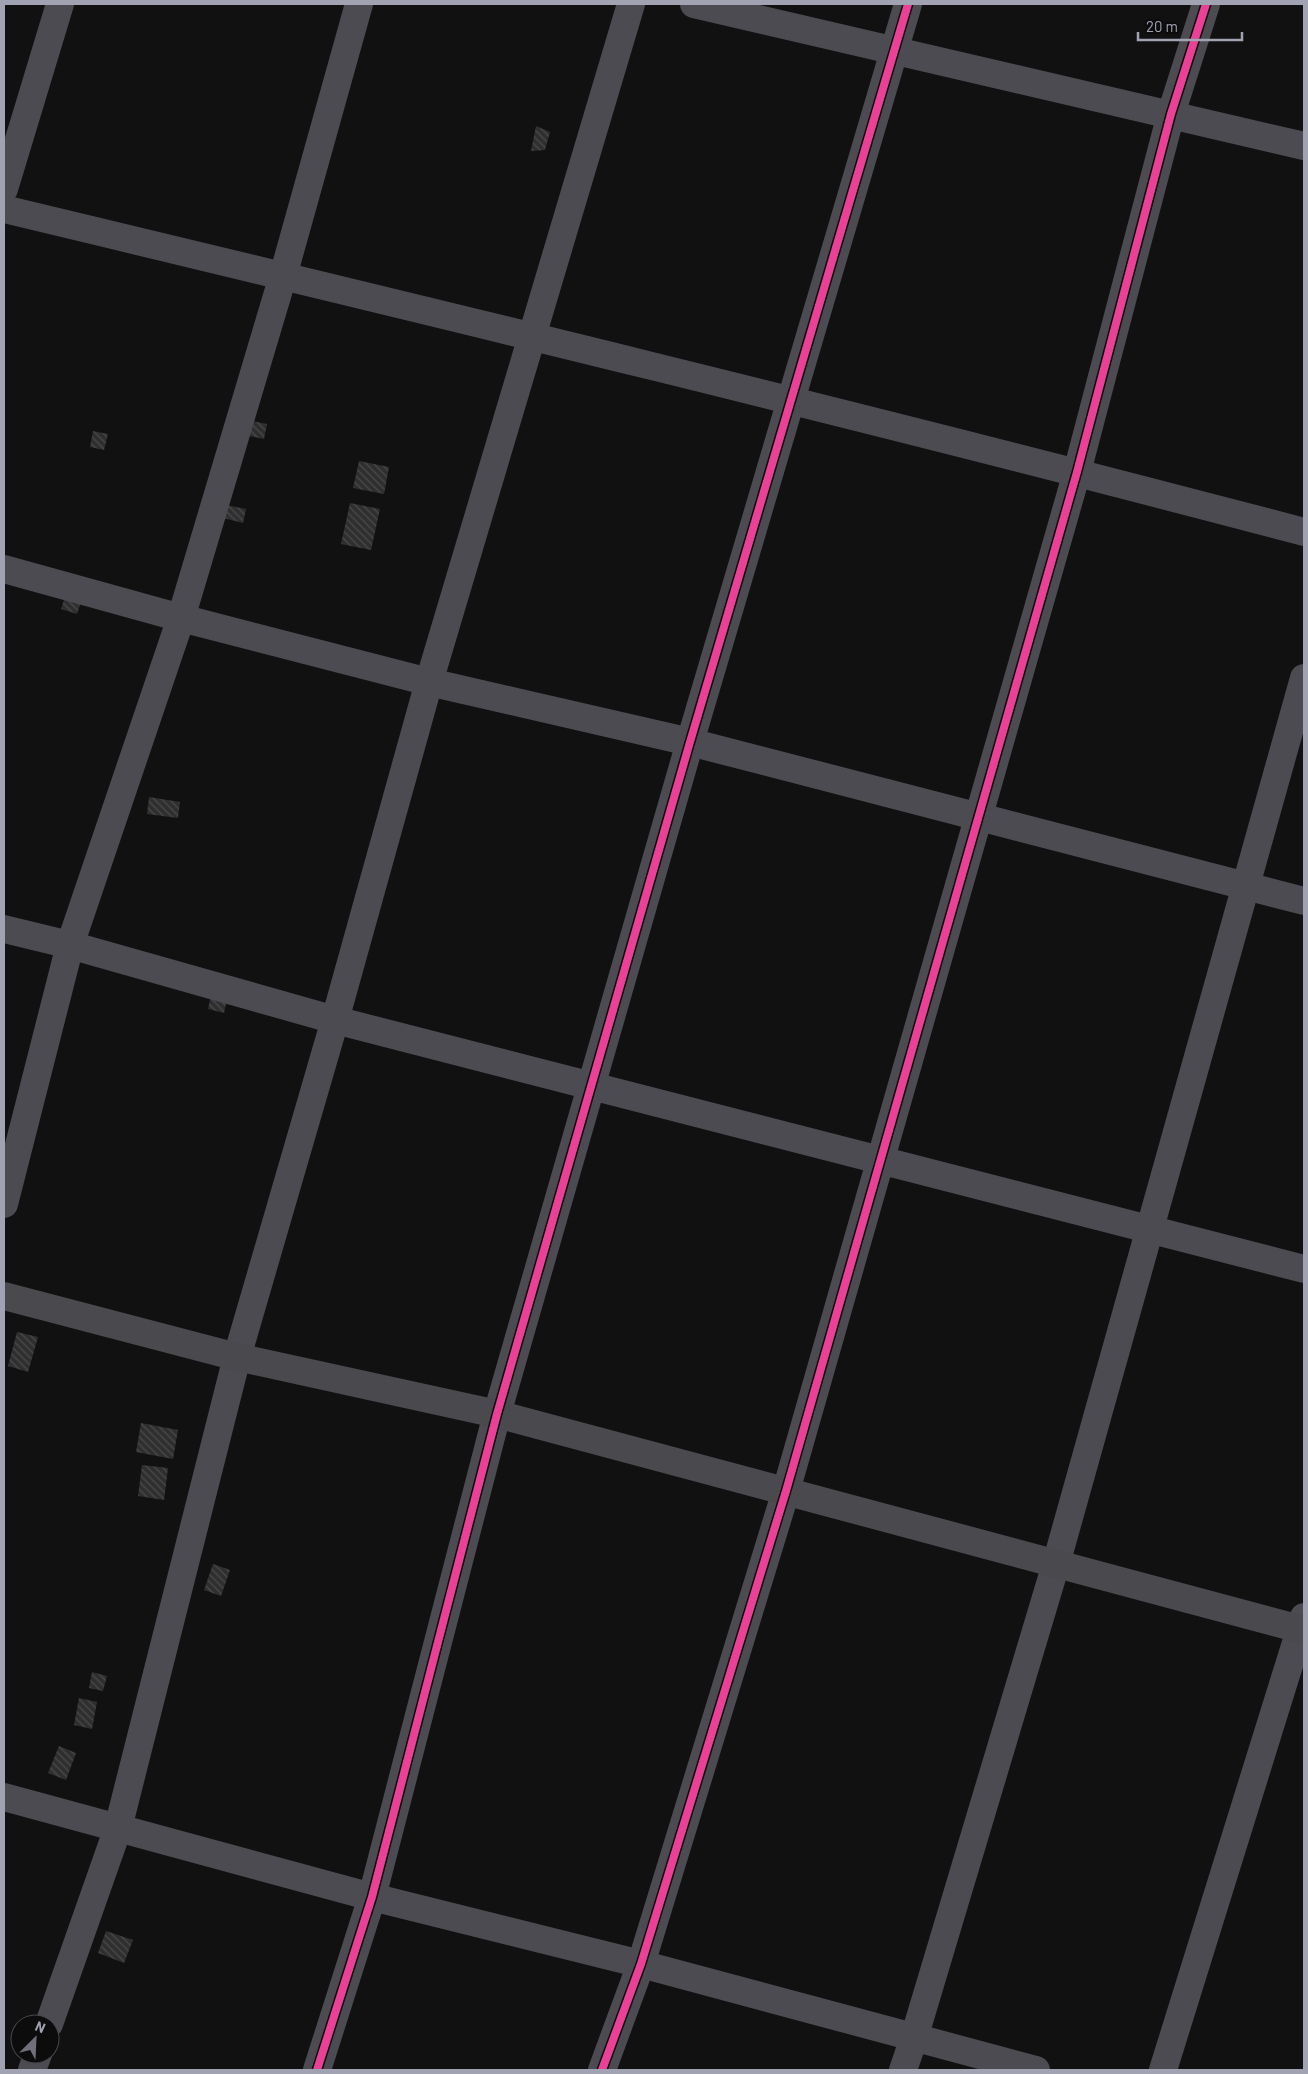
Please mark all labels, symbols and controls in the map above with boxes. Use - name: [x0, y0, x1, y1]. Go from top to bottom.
- scale bar: [1138, 10, 1242, 42]
- text: 20 m: [1146, 17, 1178, 35]
- north arrow: [10, 2014, 60, 2064]
- text: N: [33, 2017, 48, 2036]

